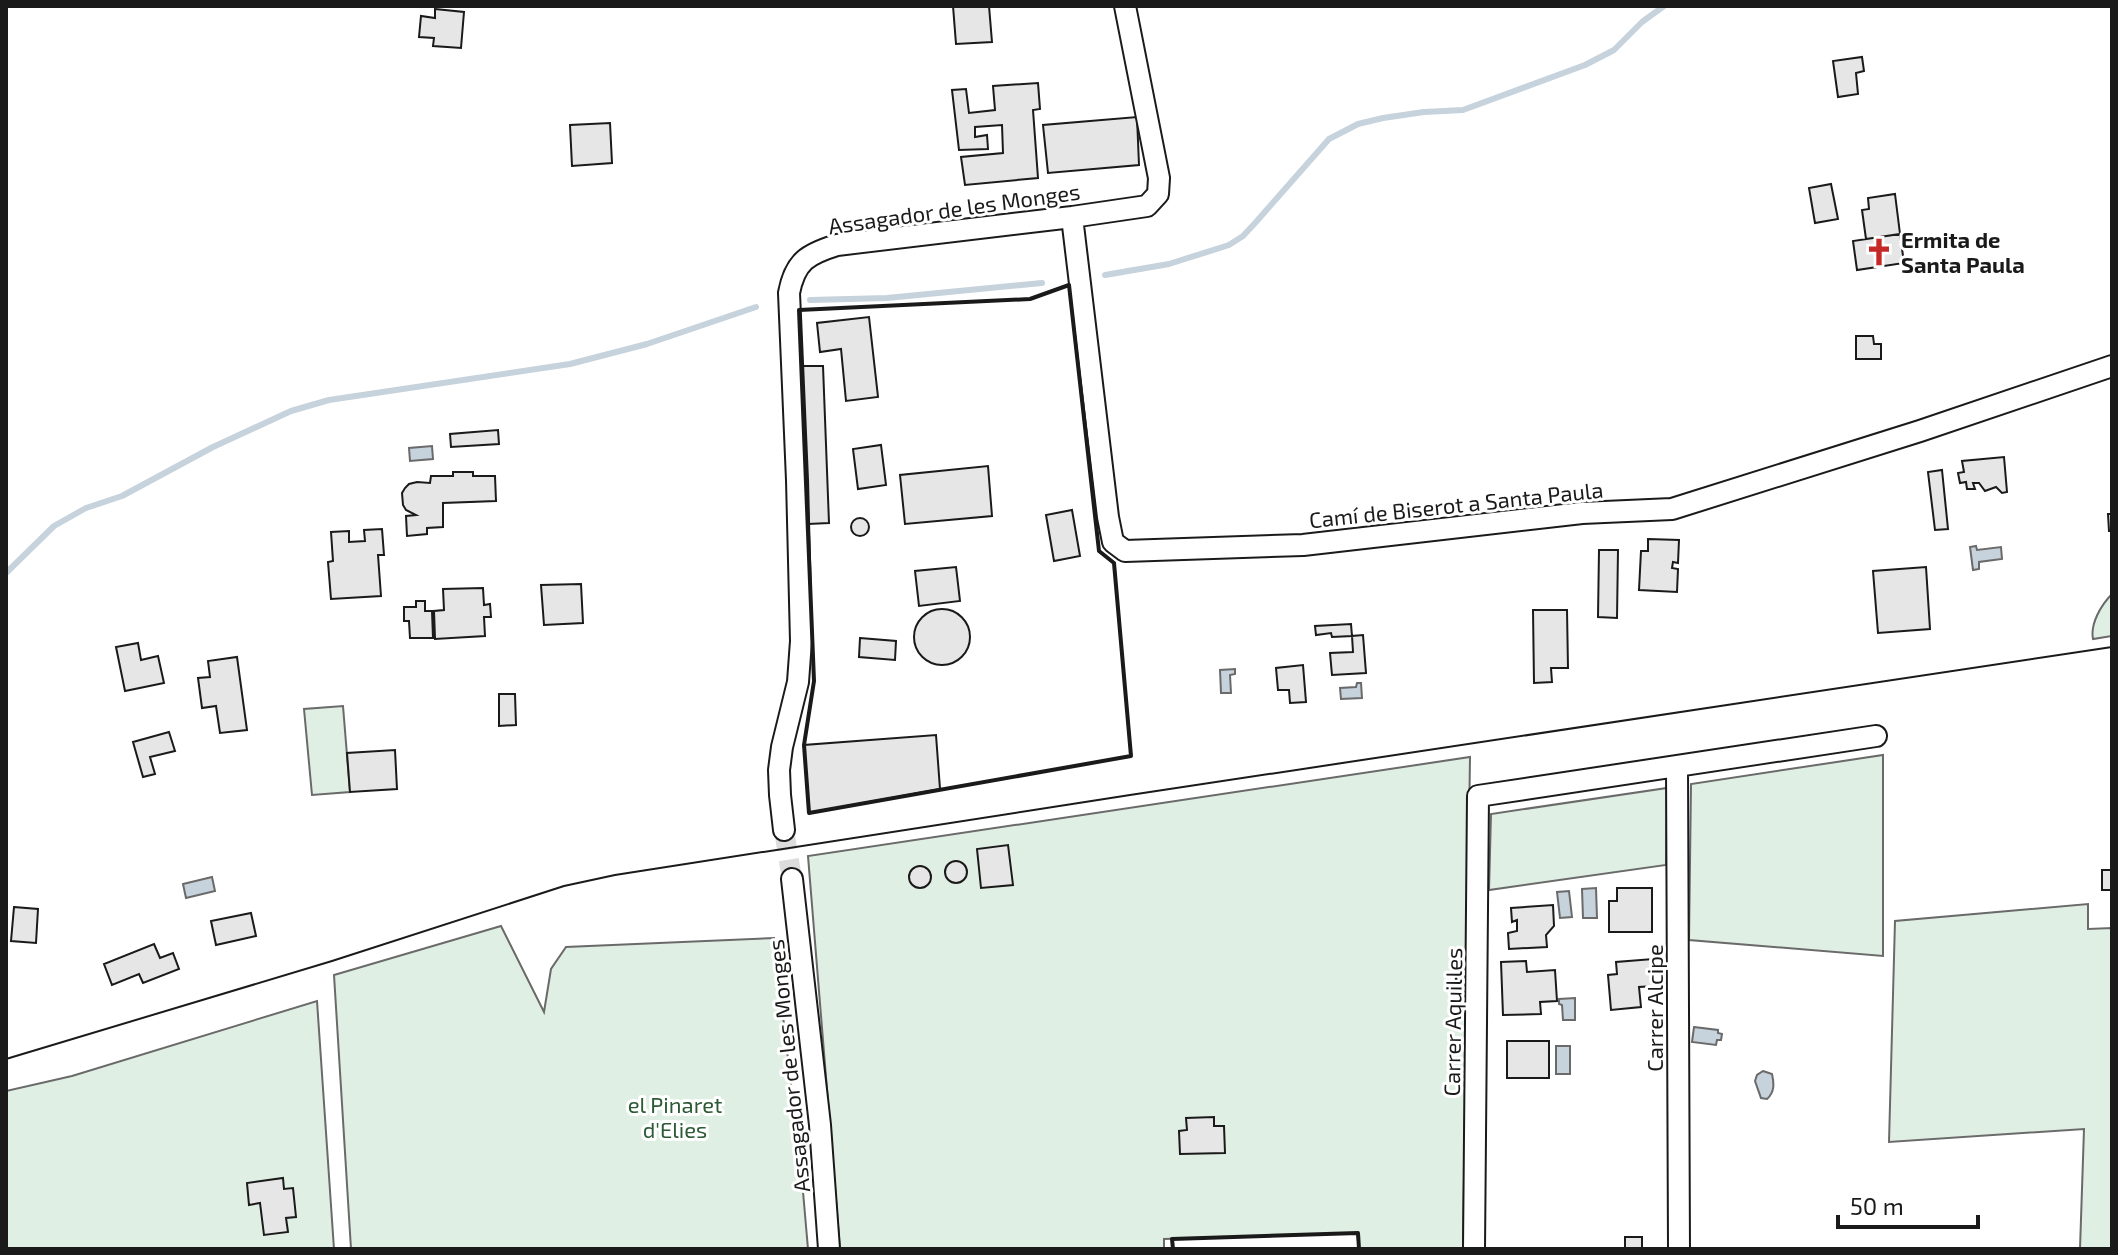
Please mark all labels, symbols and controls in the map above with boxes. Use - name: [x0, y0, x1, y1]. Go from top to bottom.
- street label: Assagador de les Monges: [826, 177, 1082, 239]
- place label: Ermita de Santa Paula: [1901, 226, 2025, 277]
- church icon: Ermita de Santa Paula: [1864, 237, 1894, 267]
- street label: Camí de Biserot a Santa Paula: [1308, 476, 1604, 532]
- street label: Assagador de les Monges: [762, 938, 814, 1194]
- street label: Carrer Alcipe: [1641, 944, 1667, 1072]
- street label: Carrer Aquil·les: [1438, 947, 1466, 1097]
- park label: el Pinaret d'Elies: [628, 1091, 722, 1142]
- scale bar: [1838, 1179, 1978, 1229]
- text: 50 m: [1850, 1191, 1904, 1220]

